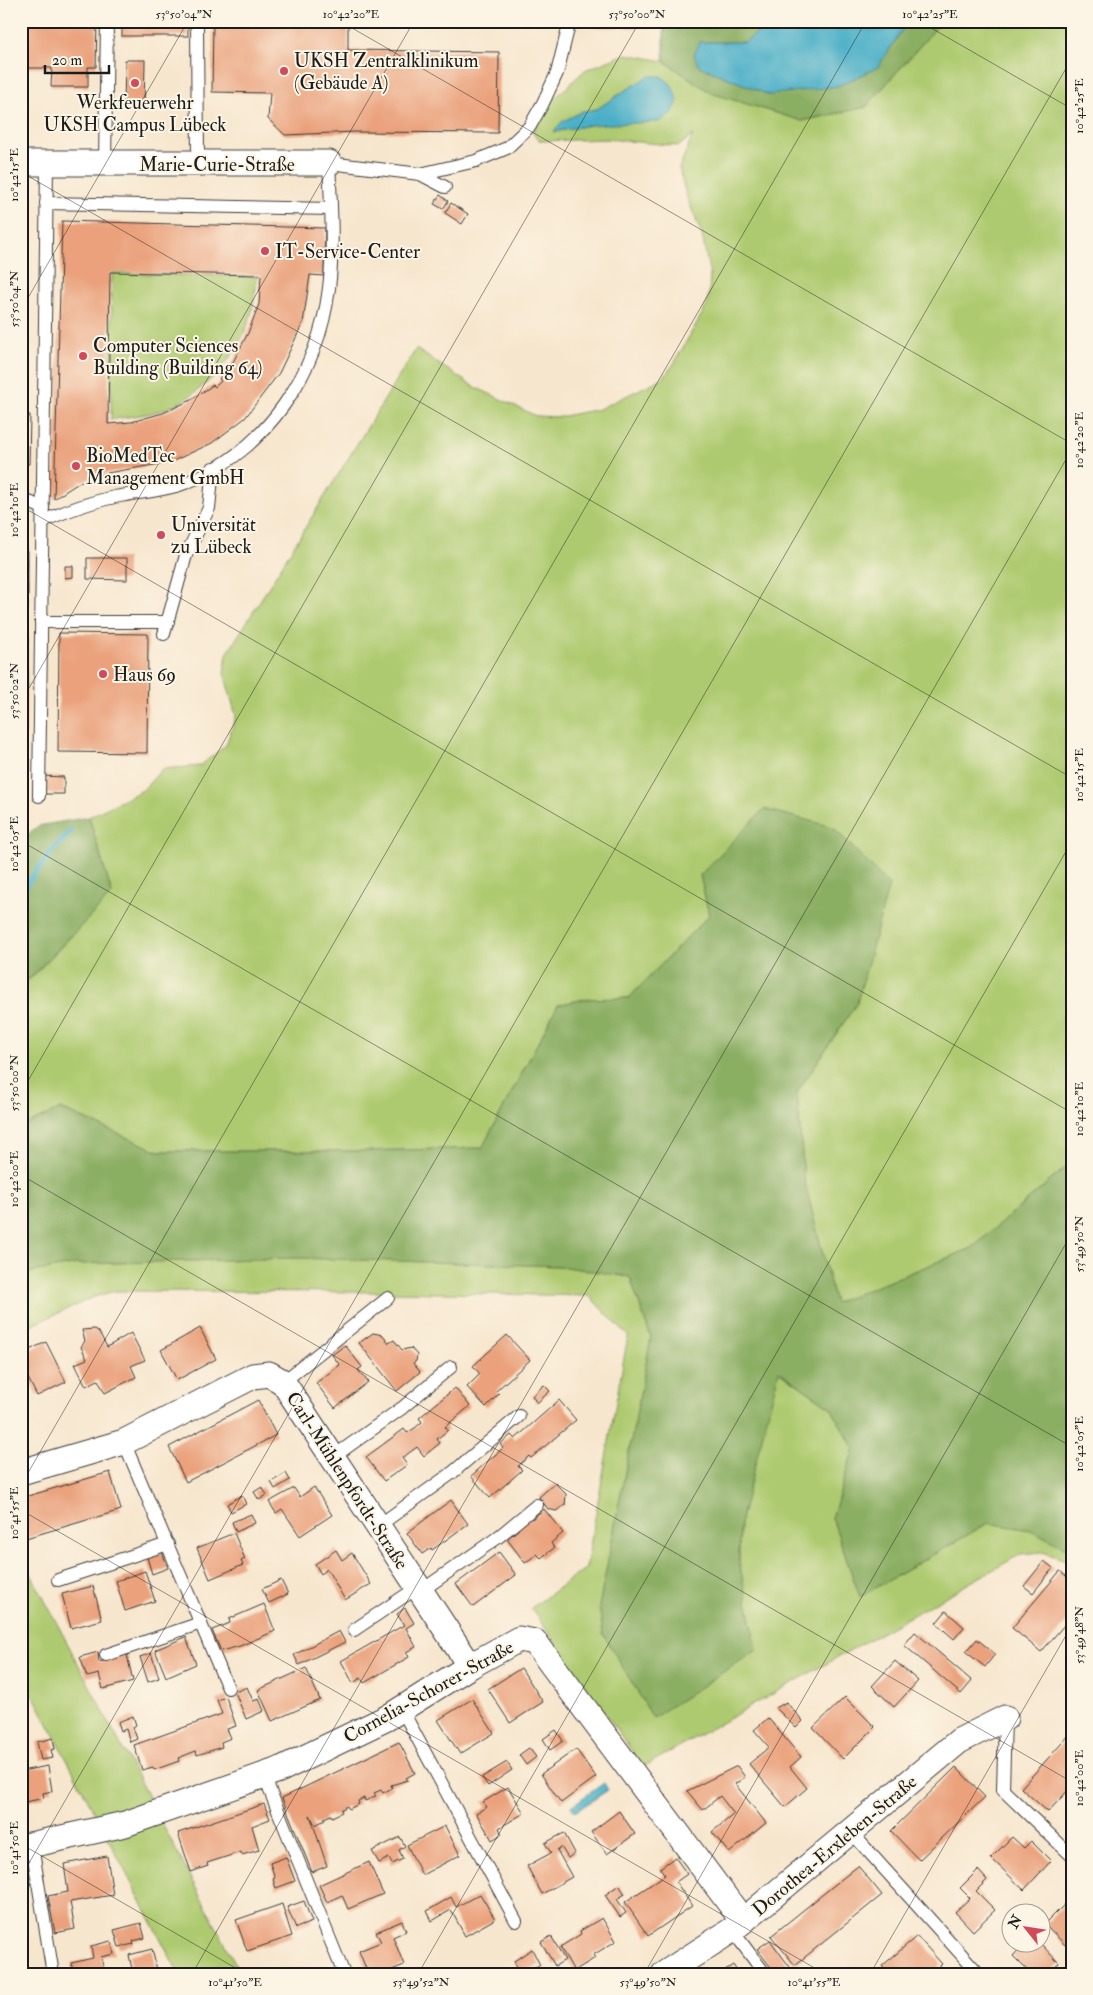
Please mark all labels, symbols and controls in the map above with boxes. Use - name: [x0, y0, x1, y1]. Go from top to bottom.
- text: 53°50'04"N: [155, 7, 213, 22]
- text: 10°42'20"E: [323, 7, 380, 22]
- text: 53°50'00"N: [609, 7, 666, 22]
- text: 10°42'25"E: [902, 7, 958, 22]
- scale bar: [45, 42, 109, 74]
- place label: UKSH Zentralklinikum (Gebäude A): [294, 49, 479, 95]
- text: 20 m: [52, 51, 82, 70]
- marker: UKSH Zentralklinikum (Gebäude A): [278, 65, 290, 77]
- marker: Werkfeuerwehr UKSH Campus Lübeck: [129, 77, 141, 89]
- text: 10°42'25"E: [1072, 78, 1087, 134]
- place label: Werkfeuerwehr UKSH Campus Lübeck: [44, 91, 226, 138]
- text: 10°42'15"E: [7, 148, 22, 202]
- street label: Marie-Curie-Straße: [139, 153, 295, 177]
- place label: IT-Service-Center: [275, 240, 420, 264]
- marker: IT-Service-Center: [259, 245, 271, 257]
- text: 53°50'04"N: [7, 270, 22, 328]
- place label: Computer Sciences Building (Building 64): [93, 334, 263, 380]
- marker: Computer Sciences Building (Building 64): [77, 350, 89, 362]
- text: 10°42'20"E: [1072, 411, 1087, 468]
- place label: BioMedTec Management GmbH: [86, 444, 245, 490]
- marker: BioMedTec Management GmbH: [70, 460, 82, 472]
- text: 10°42'10"E: [7, 482, 22, 537]
- place label: Universität zu Lübeck: [171, 513, 256, 559]
- marker: Universität zu Lübeck: [155, 529, 167, 541]
- text: 53°50'02"N: [7, 662, 22, 719]
- place label: Haus 69: [113, 663, 176, 687]
- marker: Haus 69: [97, 668, 109, 680]
- text: 10°42'15"E: [1072, 748, 1087, 802]
- text: 10°42'05"E: [7, 816, 22, 872]
- text: 53°50'00"N: [7, 1054, 22, 1111]
- text: 10°42'10"E: [1072, 1081, 1087, 1136]
- text: 10°42'00"E: [7, 1150, 22, 1207]
- text: 53°49'50"N: [1072, 1215, 1087, 1273]
- street label: Carl-Mühlenpfordt-Straße: [280, 1387, 414, 1574]
- text: 10°42'05"E: [1072, 1416, 1087, 1472]
- text: 10°41'55"E: [7, 1486, 22, 1539]
- text: 53°49'48"N: [1072, 1606, 1087, 1664]
- street label: Cornelia-Schorer-Straße: [339, 1635, 518, 1749]
- text: 10°42'00"E: [1072, 1749, 1087, 1806]
- street label: Dorothea-Erxleben-Straße: [747, 1770, 922, 1922]
- text: 10°41'50"E: [7, 1821, 22, 1875]
- north arrow: [1000, 1902, 1050, 1952]
- text: N: [1004, 1912, 1026, 1932]
- text: 10°41'50"E: [208, 1975, 262, 1990]
- text: 53°49'52"N: [392, 1975, 450, 1990]
- text: 53°49'50"N: [619, 1975, 677, 1990]
- text: 10°41'55"E: [788, 1975, 841, 1990]

